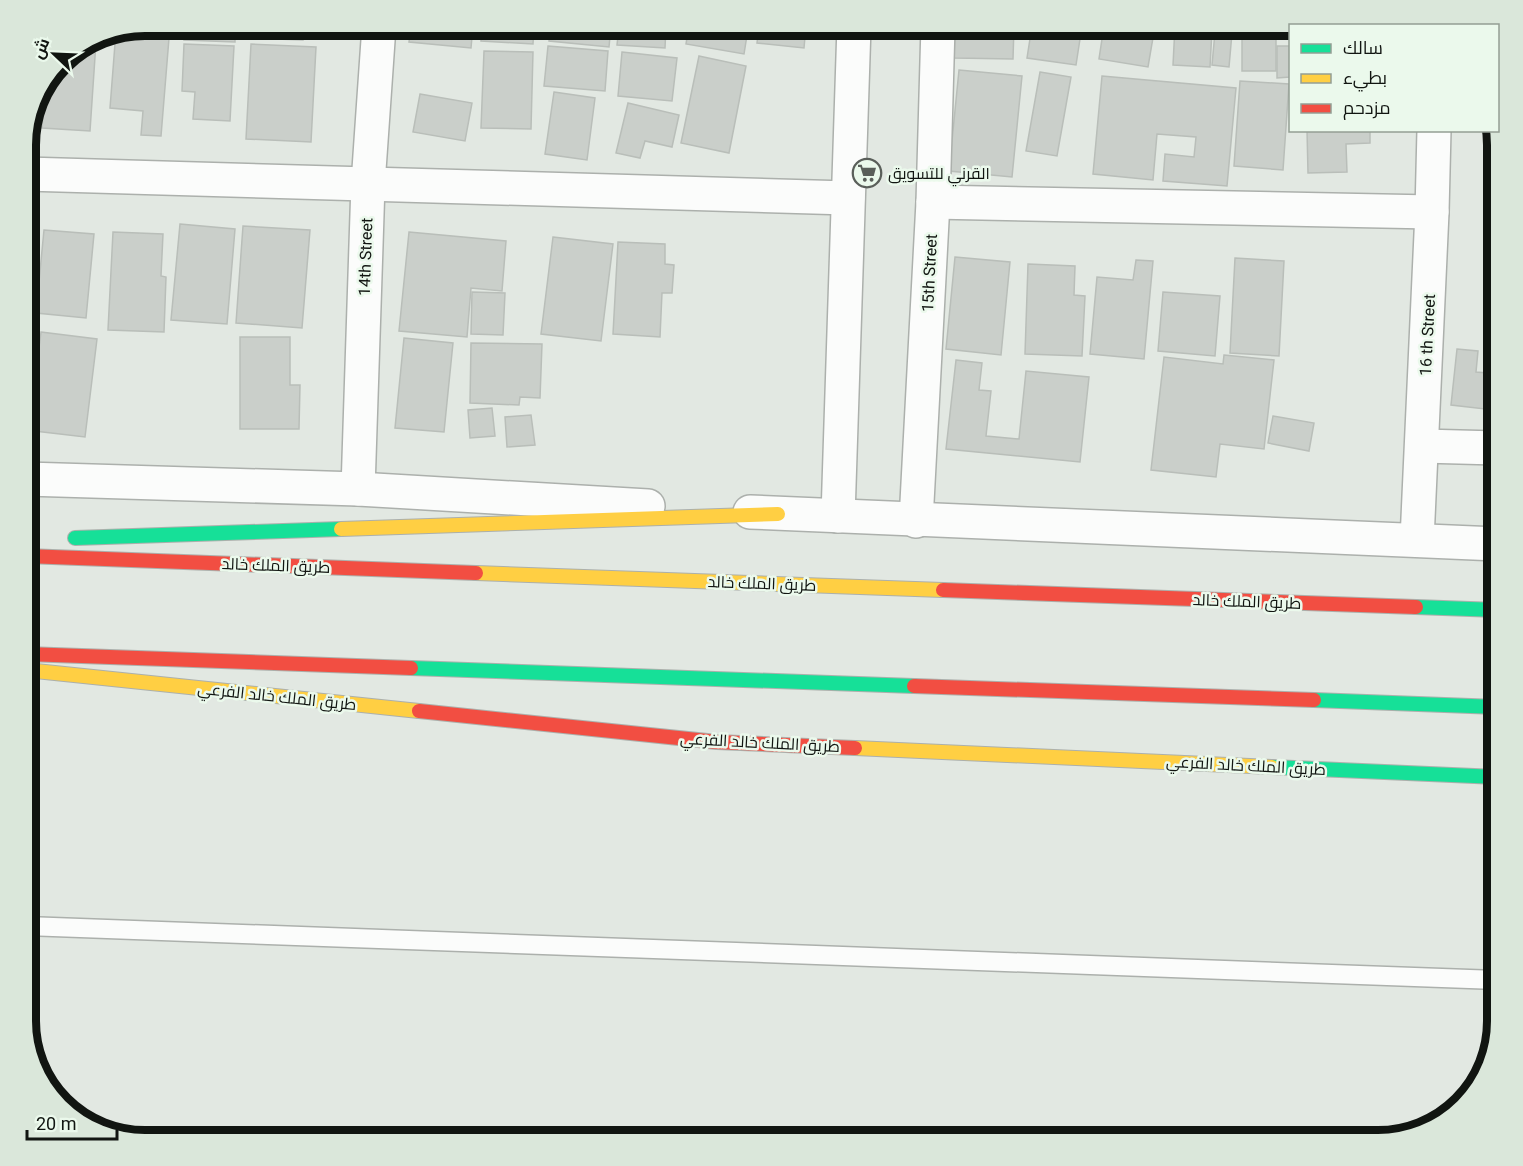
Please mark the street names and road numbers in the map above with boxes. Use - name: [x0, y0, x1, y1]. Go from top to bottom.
- street label: 14th Street: [355, 218, 376, 296]
- street label: 15th Street: [918, 233, 941, 313]
- street label: 16 th Street: [1416, 293, 1439, 377]
- street label: طريق الملك خالد: [221, 554, 331, 578]
- street label: طريق الملك خالد: [707, 572, 817, 596]
- street label: طريق الملك خالد: [1192, 590, 1302, 614]
- street label: طريق الملك خالد الفرعي: [196, 679, 357, 718]
- street label: طريق الملك خالد الفرعي: [679, 729, 840, 760]
- street label: طريق الملك خالد الفرعي: [1165, 752, 1326, 783]

